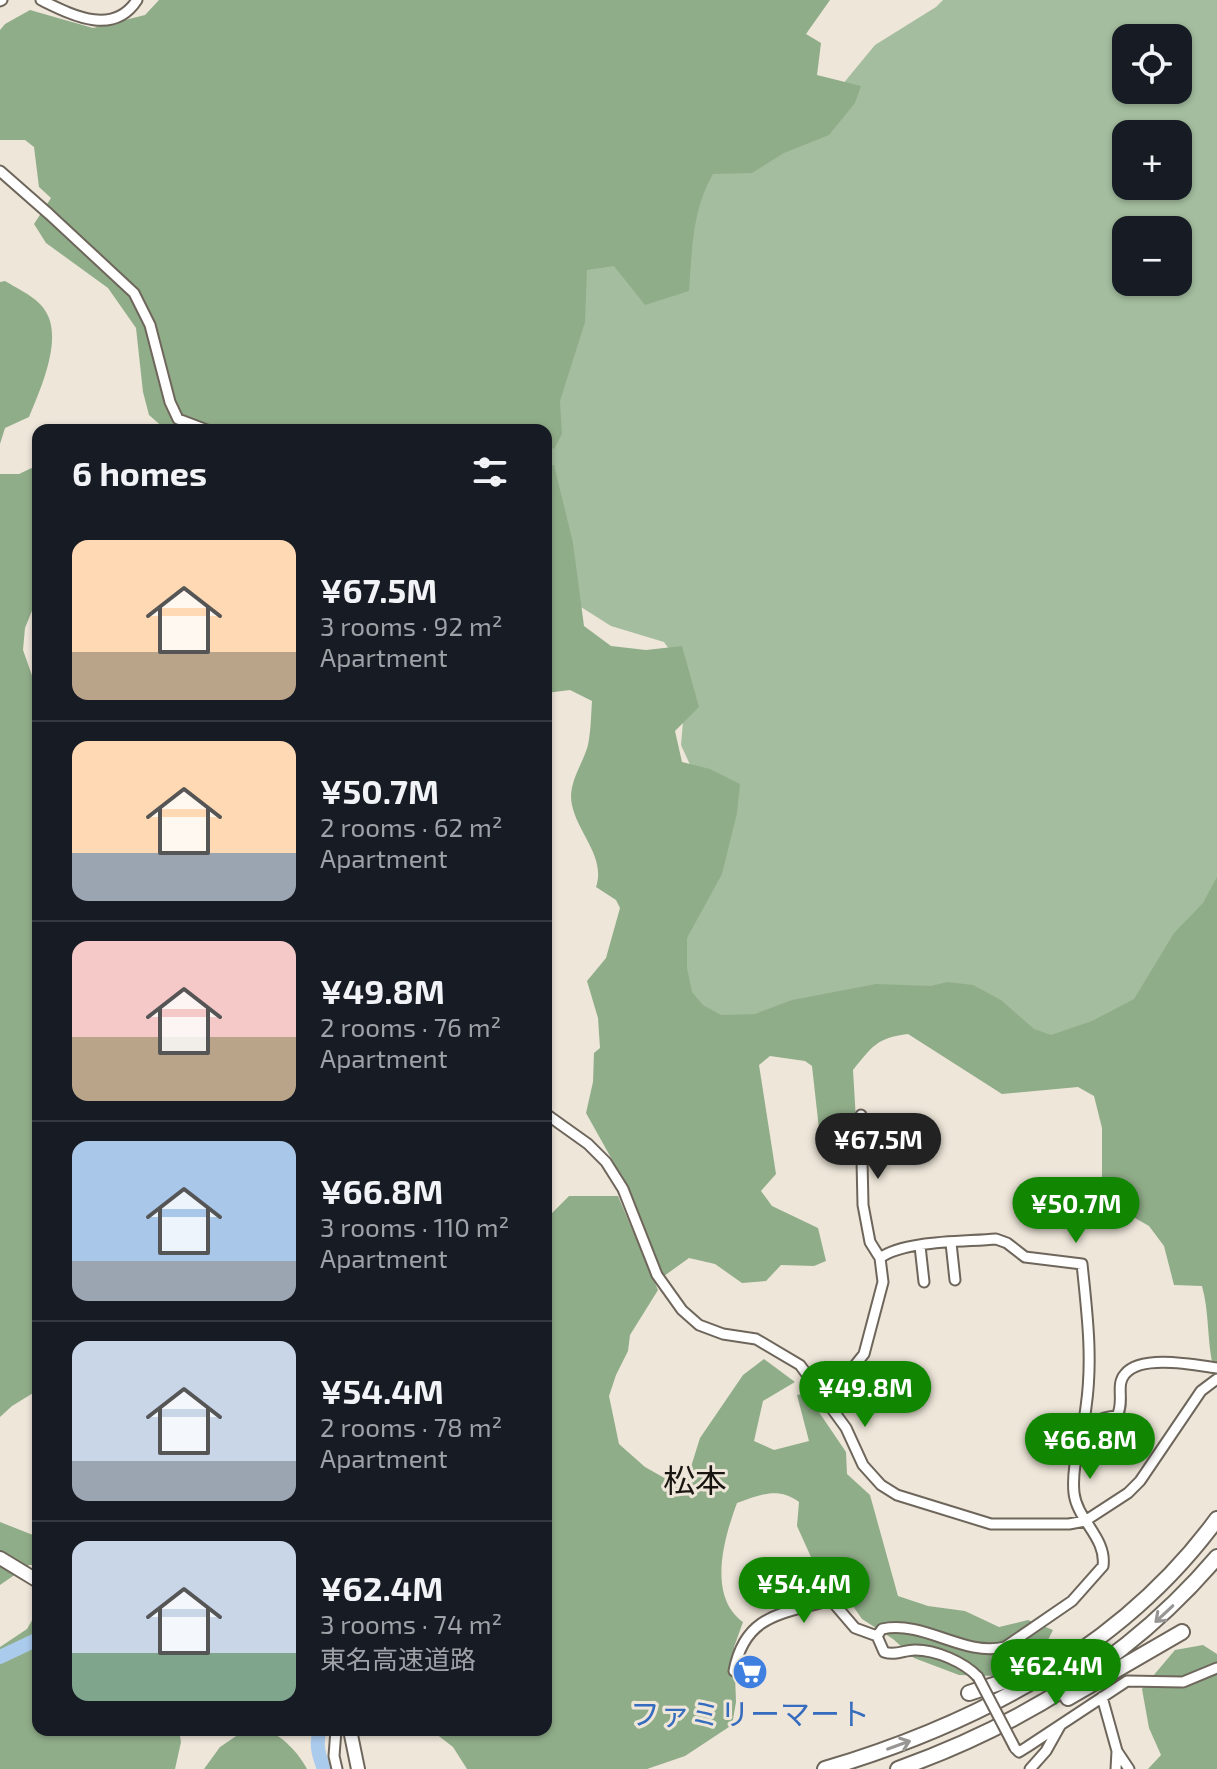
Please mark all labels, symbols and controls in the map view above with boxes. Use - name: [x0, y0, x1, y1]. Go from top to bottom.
- map controls: [1112, 24, 1192, 296]
- button: locate: [1112, 24, 1192, 104]
- button: +: [1112, 120, 1192, 200]
- button: −: [1112, 216, 1192, 296]
- icon: filters: [468, 450, 512, 494]
- text: 6 homes: [72, 452, 207, 493]
- text: ¥67.5M: [320, 569, 437, 610]
- icon: home: [136, 572, 232, 668]
- text: 3 rooms · 92 m²: [320, 610, 502, 641]
- text: Apartment: [320, 641, 448, 672]
- text: ¥50.7M: [320, 770, 439, 811]
- icon: home: [136, 773, 232, 869]
- text: 2 rooms · 62 m²: [320, 811, 503, 842]
- text: Apartment: [320, 842, 448, 873]
- text: ¥49.8M: [320, 970, 445, 1011]
- icon: home: [136, 973, 232, 1069]
- text: 2 rooms · 76 m²: [320, 1011, 501, 1042]
- text: Apartment: [320, 1042, 448, 1073]
- pin: ¥67.5M: [813, 1113, 943, 1181]
- text: ¥67.5M: [833, 1123, 923, 1154]
- text: ¥66.8M: [320, 1170, 443, 1211]
- icon: home: [136, 1173, 232, 1269]
- pin: ¥50.7M: [1011, 1177, 1141, 1245]
- text: ¥50.7M: [1030, 1187, 1122, 1218]
- text: 3 rooms · 110 m²: [320, 1211, 509, 1242]
- text: Apartment: [320, 1242, 448, 1273]
- pin: ¥49.8M: [800, 1361, 930, 1429]
- text: ¥54.4M: [320, 1370, 444, 1411]
- text: ¥49.8M: [817, 1371, 913, 1402]
- icon: home: [136, 1373, 232, 1469]
- text: 2 rooms · 78 m²: [320, 1411, 502, 1442]
- pin: ¥66.8M: [1025, 1413, 1155, 1481]
- text: ¥66.8M: [1043, 1423, 1137, 1454]
- text: Apartment: [320, 1442, 448, 1473]
- district label: 松本: [663, 1460, 727, 1498]
- pin: ¥54.4M: [739, 1557, 869, 1625]
- text: ¥62.4M: [320, 1567, 443, 1608]
- text: ¥54.4M: [757, 1567, 851, 1598]
- icon: home: [136, 1573, 232, 1669]
- one-way arrow: [1154, 1604, 1174, 1622]
- text: 3 rooms · 74 m²: [320, 1608, 502, 1639]
- pin: ¥62.4M: [991, 1639, 1121, 1707]
- text: 東名高速道路: [320, 1643, 476, 1674]
- text: ¥62.4M: [1009, 1649, 1103, 1680]
- supermarket icon: ファミリーマート: [731, 1653, 769, 1691]
- place label: ファミリーマート: [630, 1695, 870, 1731]
- one-way arrow: [886, 1736, 911, 1751]

